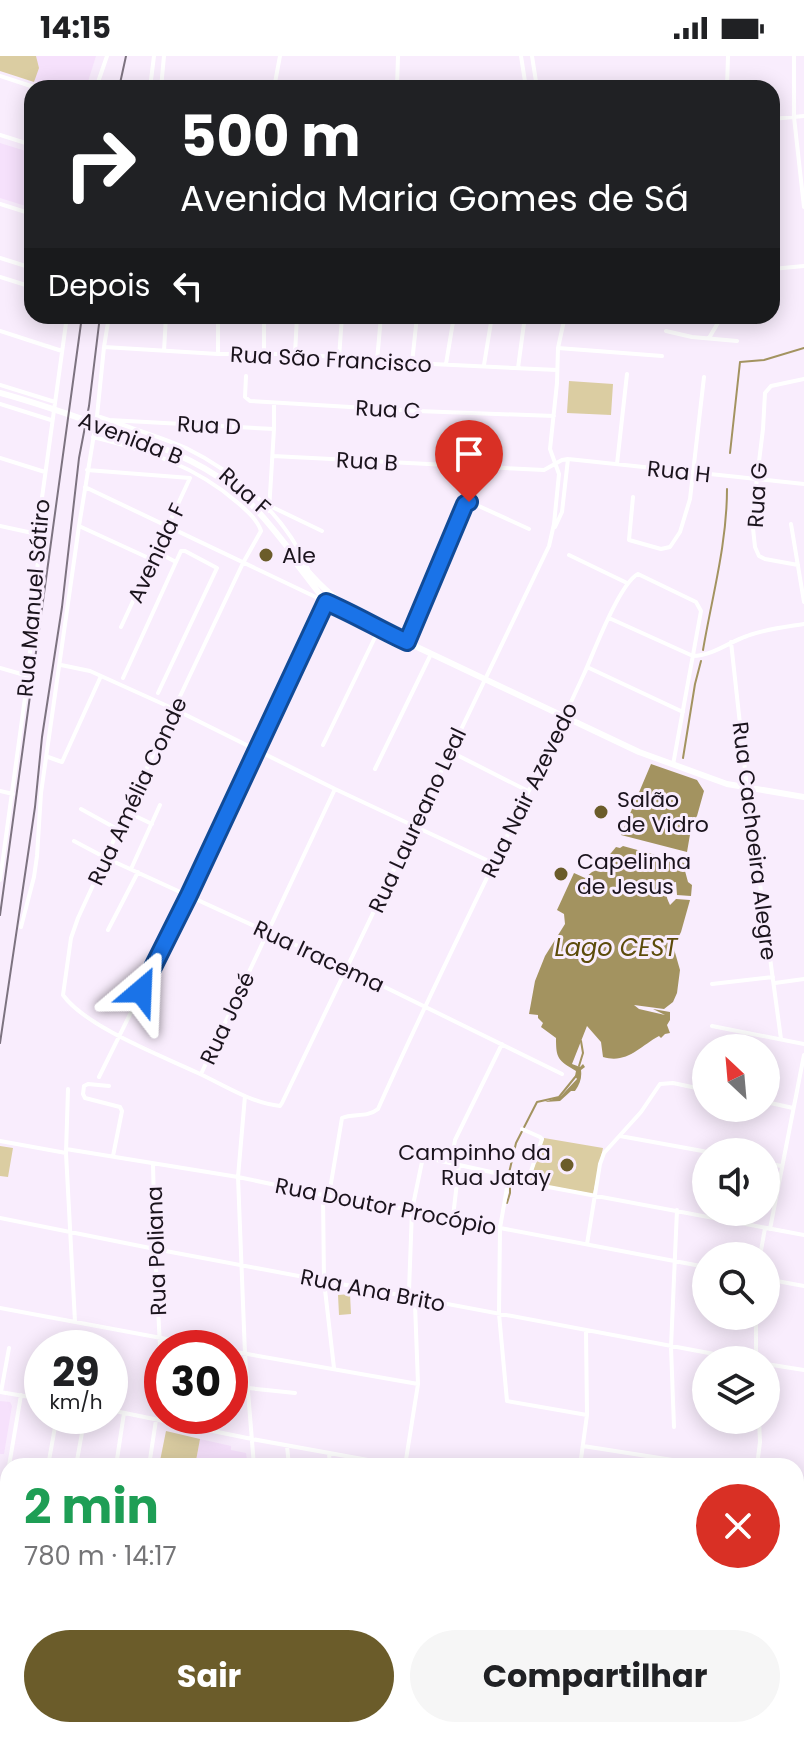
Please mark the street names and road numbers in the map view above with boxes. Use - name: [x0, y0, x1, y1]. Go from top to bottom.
- street label: Rua São Francisco: [229, 339, 433, 380]
- street label: Rua C: [355, 392, 421, 427]
- street label: Avenida B: [74, 404, 187, 473]
- street label: Rua D: [176, 408, 242, 443]
- street label: Rua B: [335, 444, 399, 479]
- street label: Rua H: [646, 453, 712, 490]
- street label: Rua F: [212, 460, 277, 523]
- street label: Rua G: [740, 461, 775, 529]
- street label: Rua Manuel Sátiro: [9, 498, 58, 698]
- street label: Avenida F: [120, 498, 193, 608]
- street label: Rua Amélia Conde: [80, 692, 195, 890]
- street label: Rua Nair Azevedo: [474, 697, 585, 883]
- street label: Rua Cachoeira Alegre: [724, 720, 785, 962]
- street label: Rua Laureano Leal: [361, 723, 474, 918]
- street label: Rua Iracema: [248, 913, 389, 1000]
- street label: Rua José: [192, 967, 262, 1070]
- street label: Rua Doutor Procópio: [273, 1170, 499, 1243]
- street label: Rua Poliana: [139, 1186, 174, 1316]
- street label: Rua Ana Brito: [298, 1261, 448, 1320]

